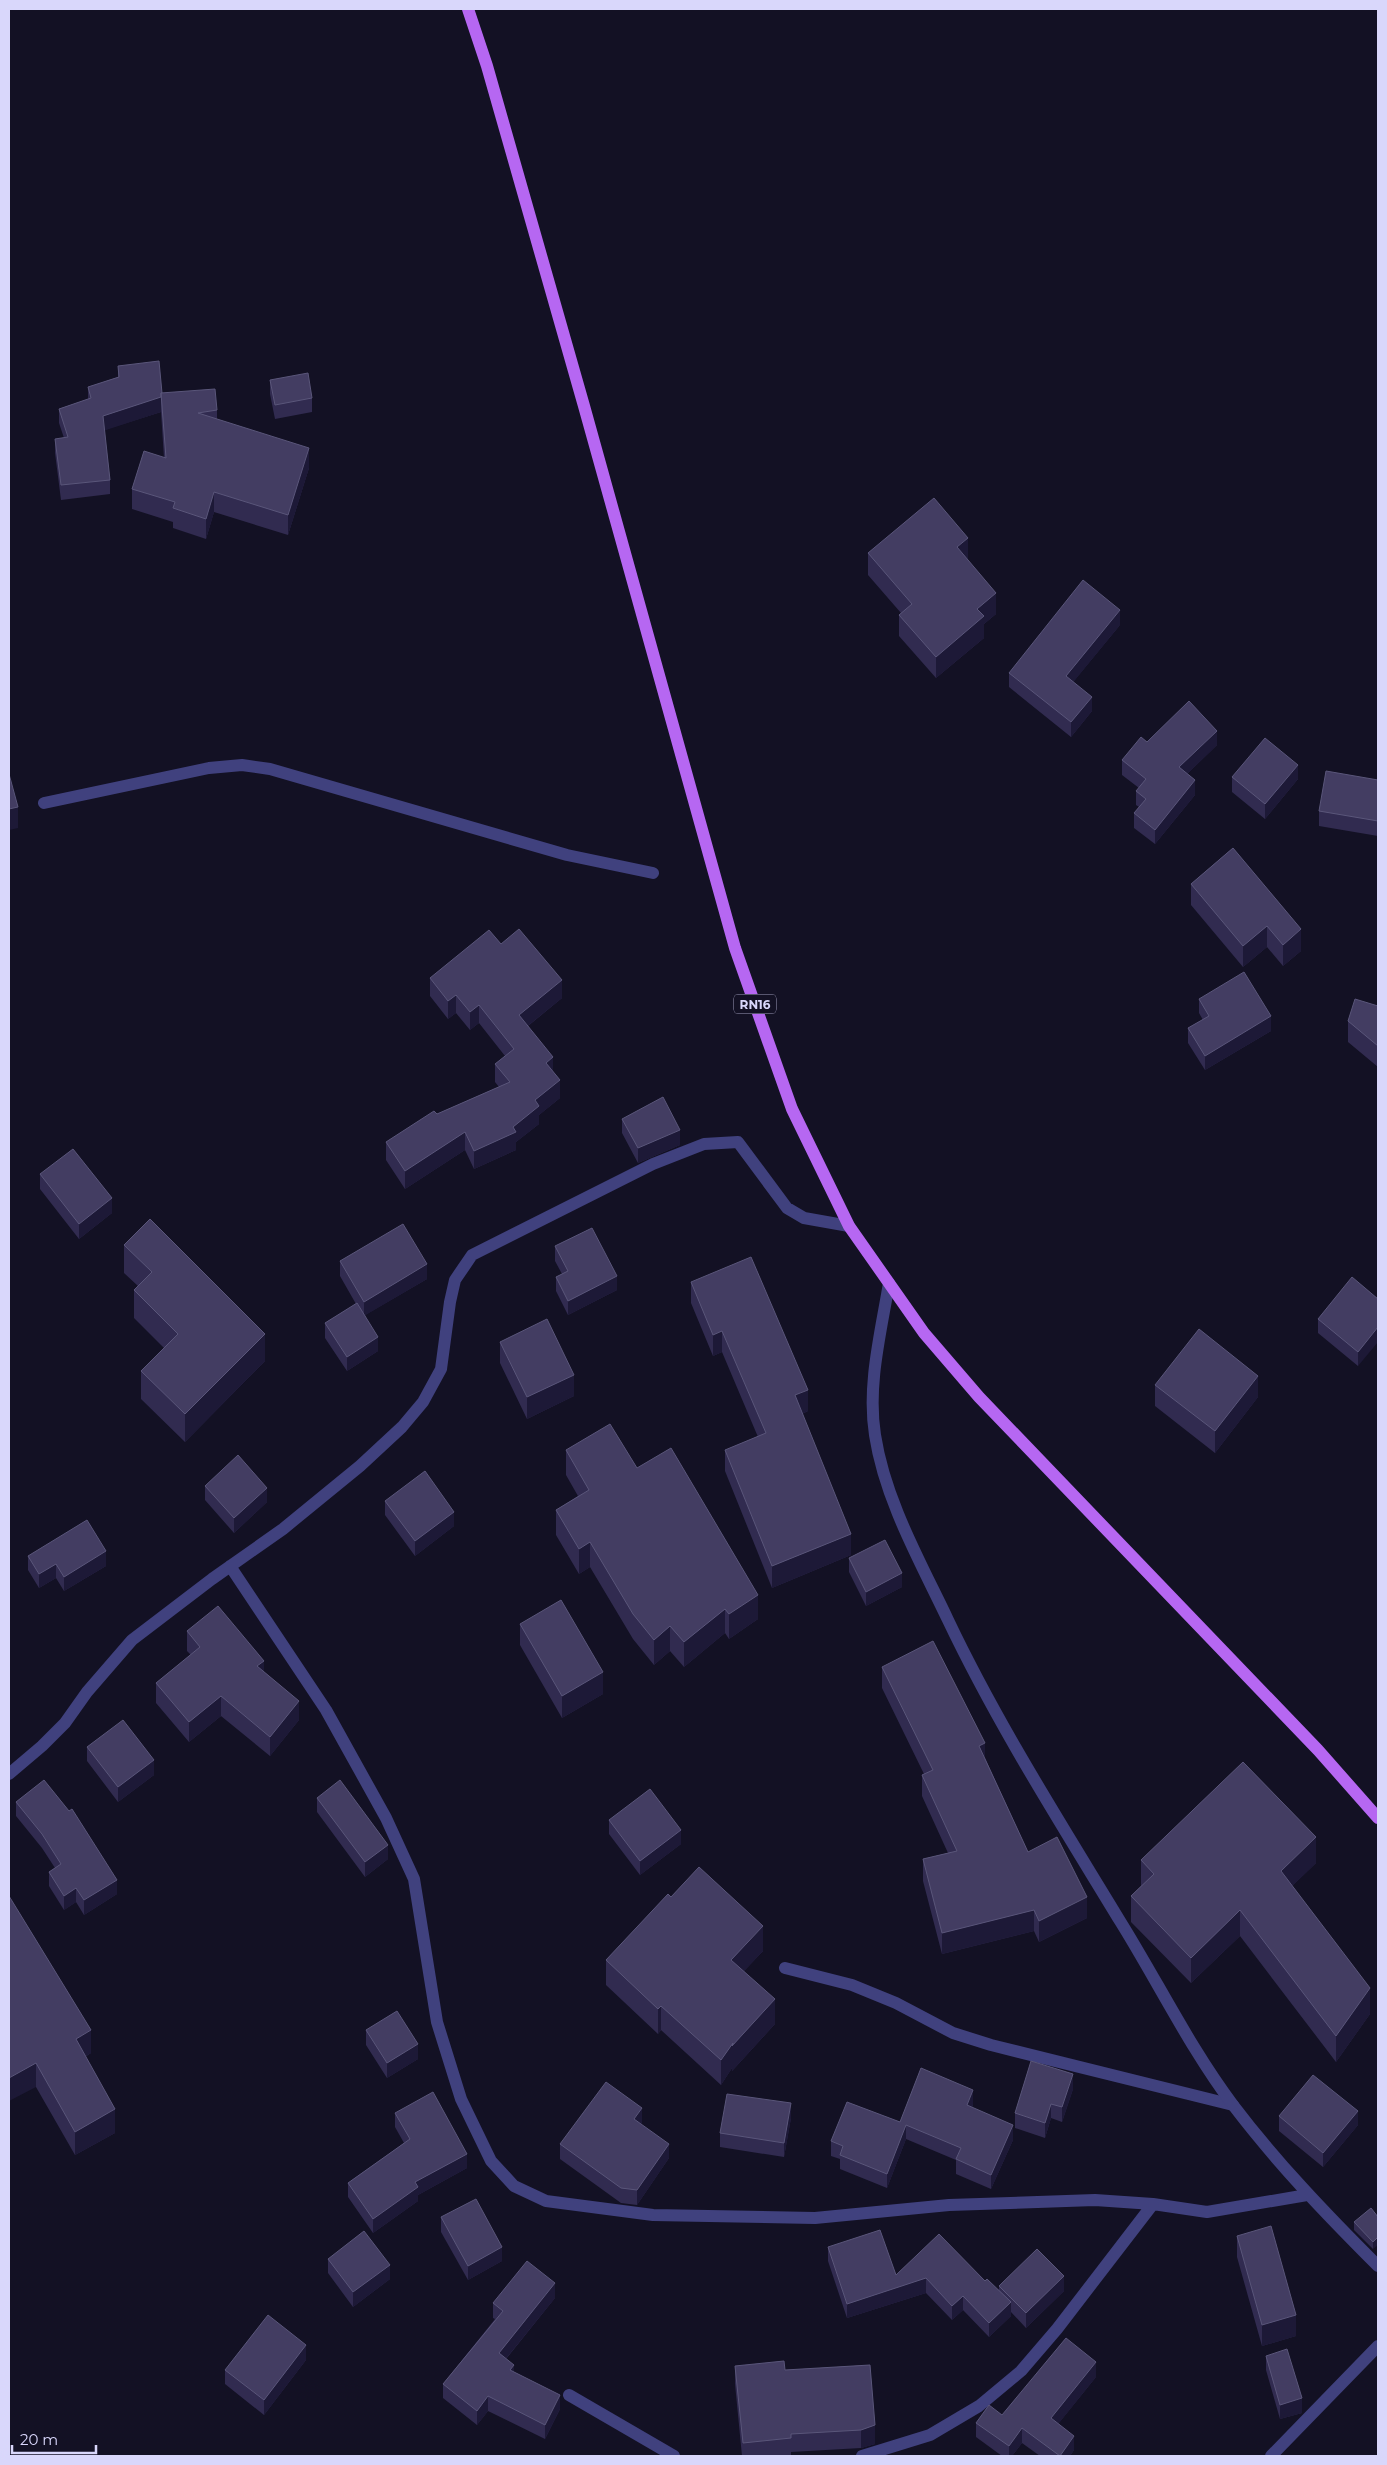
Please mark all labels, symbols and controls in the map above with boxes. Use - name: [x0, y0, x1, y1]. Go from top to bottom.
- road number: RN16: [734, 994, 776, 1014]
- scale bar: [12, 2422, 96, 2454]
- text: 20 m: [20, 2430, 58, 2449]

